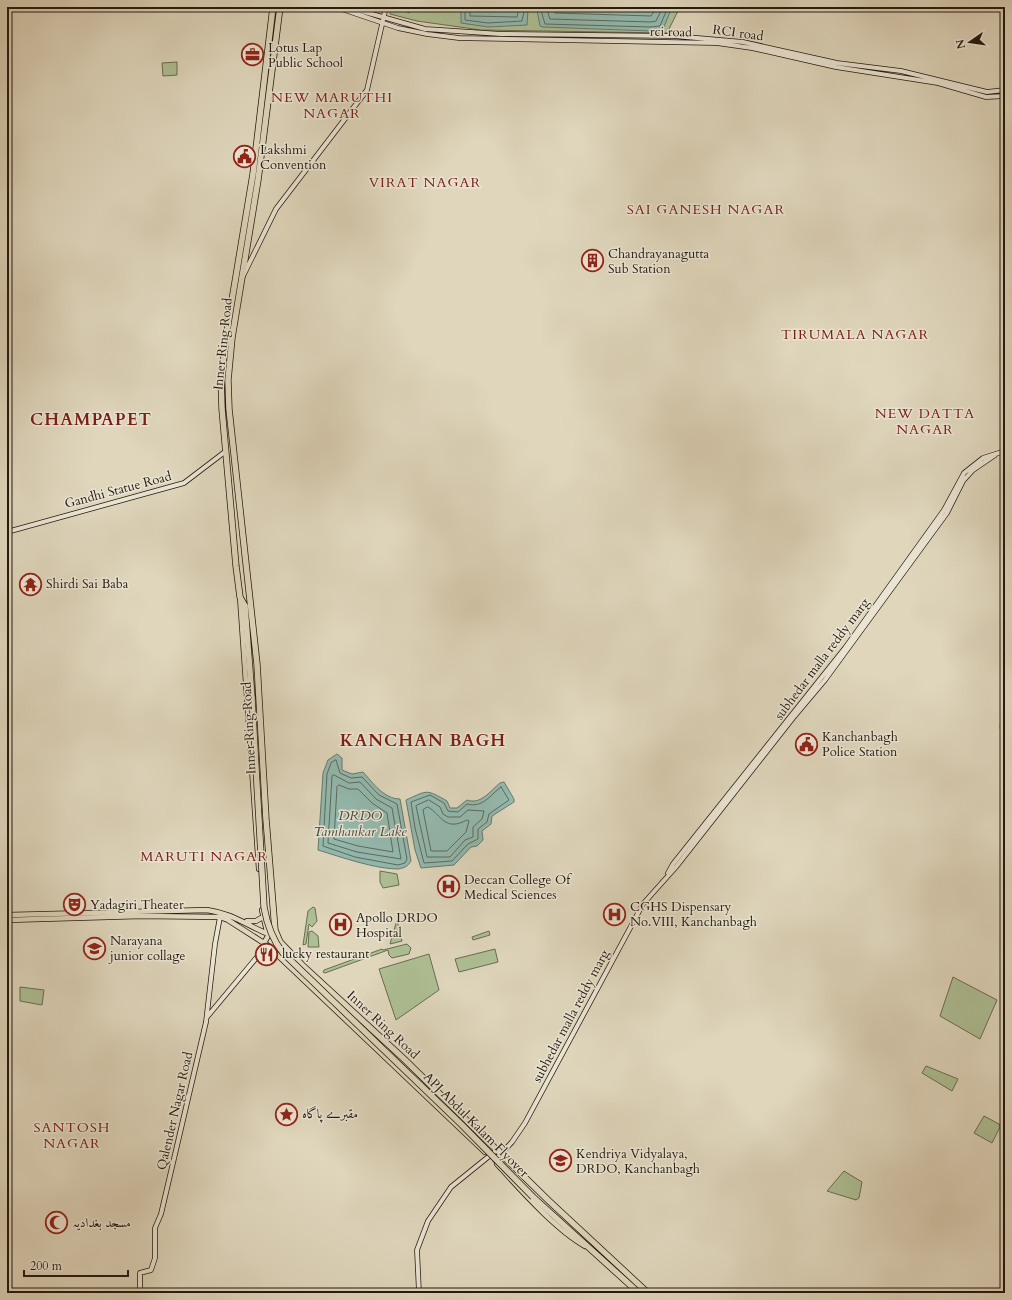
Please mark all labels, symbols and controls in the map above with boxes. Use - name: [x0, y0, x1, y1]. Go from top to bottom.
- street label: RCI road: [711, 21, 765, 45]
- north arrow: [950, 22, 990, 62]
- street label: rci road: [650, 23, 692, 41]
- text: N: [952, 37, 969, 50]
- place label: Lotus Lap Public School: [268, 39, 344, 72]
- office icon: Lotus Lap Public School: [239, 42, 265, 68]
- district label: NEW MARUTHI NAGAR: [271, 88, 393, 123]
- place label: Lakshmi Convention: [260, 141, 327, 174]
- public building icon: Lakshmi Convention: [232, 144, 258, 170]
- district label: VIRAT NAGAR: [369, 173, 481, 192]
- district label: SAI GANESH NAGAR: [627, 200, 785, 219]
- place label: Chandrayanagutta Sub Station: [608, 245, 709, 278]
- building icon: Chandrayanagutta Sub Station: [580, 248, 606, 274]
- street label: Inner Ring Road: [209, 297, 237, 391]
- district label: TIRUMALA NAGAR: [781, 325, 929, 344]
- district label: NEW DATTA NAGAR: [875, 404, 975, 439]
- district label: CHAMPAPET: [30, 408, 152, 431]
- street label: Gandhi Statue Road: [63, 467, 173, 513]
- temple icon: Shirdi Sai Baba: [17, 571, 43, 597]
- place label: Shirdi Sai Baba: [46, 575, 129, 593]
- street label: subhedar malla reddy marg: [770, 594, 874, 724]
- street label: Inner Ring Road: [238, 681, 260, 775]
- place label: Kanchanbagh Police Station: [822, 728, 898, 761]
- district label: KANCHAN BAGH: [340, 729, 506, 752]
- public building icon: Kanchanbagh Police Station: [793, 731, 819, 757]
- water label: DRDO Tamhankar Lake: [313, 806, 407, 841]
- district label: MARUTI NAGAR: [140, 847, 268, 866]
- place label: Deccan College Of Medical Sciences: [464, 871, 572, 904]
- hospital icon: Deccan College Of Medical Sciences: [435, 874, 461, 900]
- theatre icon: Yadagiri Theater: [62, 892, 88, 918]
- place label: Yadagiri Theater: [90, 896, 184, 914]
- place label: CGHS Dispensary No.VIII, Kanchanbagh: [630, 898, 757, 931]
- hospital icon: CGHS Dispensary No.VIII, Kanchanbagh: [602, 901, 628, 927]
- place label: Apollo DRDO Hospital: [356, 909, 438, 942]
- hospital icon: Apollo DRDO Hospital: [328, 912, 354, 938]
- place label: Narayana junior collage: [108, 932, 186, 965]
- school or university icon: Narayana junior collage: [81, 935, 107, 961]
- restaurant icon: lucky restaurant: [253, 941, 279, 967]
- place label: lucky restaurant: [282, 945, 369, 963]
- street label: subhedar malla reddy marg: [528, 946, 614, 1086]
- street label: Inner Ring Road: [343, 987, 423, 1063]
- street label: Qalender Nagar Road: [153, 1050, 197, 1172]
- street label: APJ Abdul Kalam Flyover: [419, 1068, 533, 1182]
- place icon: مقبرے پاگاہ: [273, 1101, 299, 1127]
- place label: مقبرے پاگاہ: [302, 1105, 358, 1123]
- district label: SANTOSH NAGAR: [34, 1118, 111, 1153]
- place label: Kendriya Vidyalaya, DRDO, Kanchanbagh: [576, 1145, 700, 1178]
- school or university icon: Kendriya Vidyalaya, DRDO, Kanchanbagh: [547, 1148, 573, 1174]
- mosque icon: مسجد بغدادیہ: [44, 1210, 70, 1236]
- place label: مسجد بغدادیہ: [72, 1214, 131, 1232]
- scale bar: [24, 1252, 128, 1278]
- text: 200 m: [30, 1258, 63, 1274]

